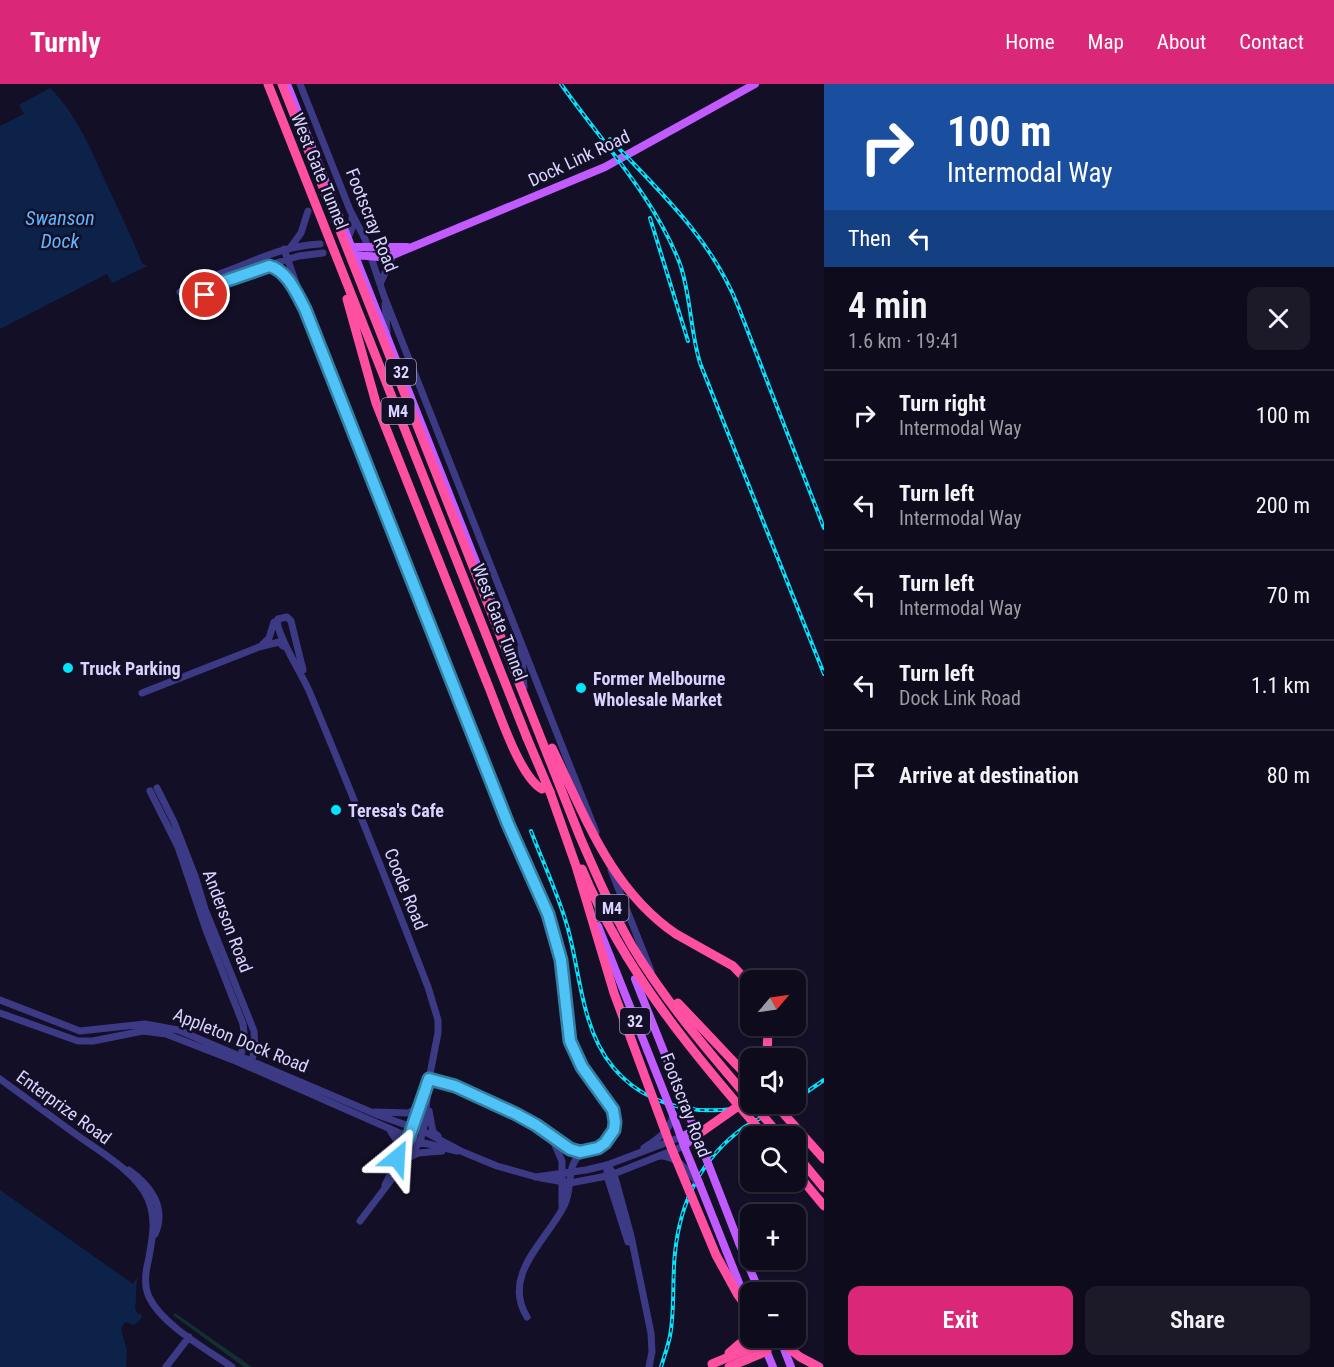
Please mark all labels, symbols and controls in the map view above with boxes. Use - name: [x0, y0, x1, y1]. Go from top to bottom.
- text: Turnly: [30, 26, 101, 59]
- text: Home: [1005, 30, 1055, 54]
- text: Map: [1088, 30, 1124, 54]
- text: About: [1157, 30, 1206, 54]
- text: Contact: [1239, 30, 1304, 54]
- text: 100 m: [947, 107, 1052, 156]
- icon: right: [848, 108, 926, 186]
- street label: West Gate Tunnel: [287, 110, 353, 232]
- street label: Dock Link Road: [525, 125, 633, 191]
- text: Intermodal Way: [947, 157, 1112, 189]
- street label: Footscray Road: [342, 165, 402, 275]
- water label: Swanson Dock: [25, 206, 95, 253]
- icon: left: [903, 222, 936, 255]
- text: Then: [848, 226, 891, 251]
- pin: [179, 269, 230, 320]
- icon: arrive: [188, 278, 221, 311]
- text: 4 min: [848, 285, 928, 327]
- button: close: [1247, 287, 1310, 350]
- text: 1.6 km · 19:41: [848, 329, 960, 353]
- road number: 32: [386, 359, 416, 385]
- text: Turn right: [899, 391, 986, 416]
- road number: M4: [382, 398, 414, 424]
- icon: right: [848, 399, 881, 432]
- text: 100 m: [1256, 403, 1310, 428]
- text: Intermodal Way: [899, 416, 1022, 440]
- text: Turn left: [899, 481, 974, 506]
- icon: left: [848, 489, 881, 522]
- text: 200 m: [1256, 493, 1310, 518]
- text: Intermodal Way: [899, 506, 1022, 530]
- street label: West Gate Tunnel: [468, 561, 532, 683]
- text: Turn left: [899, 571, 974, 596]
- icon: left: [848, 579, 881, 612]
- text: 70 m: [1267, 583, 1310, 608]
- text: Intermodal Way: [899, 596, 1022, 620]
- place label: Truck Parking: [80, 658, 181, 679]
- marker: Truck Parking: [61, 661, 75, 675]
- text: Turn left: [899, 661, 974, 686]
- place label: Former Melbourne Wholesale Market: [593, 668, 726, 710]
- icon: left: [848, 669, 881, 702]
- text: 1.1 km: [1251, 673, 1310, 698]
- marker: Former Melbourne Wholesale Market: [574, 681, 588, 695]
- text: Dock Link Road: [899, 686, 1021, 710]
- icon: arrive: [848, 759, 881, 792]
- text: Arrive at destination: [899, 763, 1079, 788]
- text: 80 m: [1267, 763, 1310, 788]
- place label: Teresa's Cafe: [348, 800, 444, 821]
- marker: Teresa's Cafe: [329, 803, 343, 817]
- street label: Coode Road: [380, 845, 432, 933]
- street label: Anderson Road: [199, 867, 257, 975]
- road number: M4: [596, 895, 628, 921]
- north arrow: [740, 970, 806, 1036]
- map controls: [740, 970, 806, 1348]
- street label: Appleton Dock Road: [170, 1003, 312, 1077]
- road number: 32: [620, 1008, 650, 1034]
- button: sound: [740, 1048, 806, 1114]
- street label: Footscray Road: [657, 1050, 715, 1160]
- street label: Enterprize Road: [13, 1066, 115, 1148]
- position arrow: [365, 1126, 429, 1190]
- button: search: [740, 1126, 806, 1192]
- button: +: [740, 1204, 806, 1270]
- button: −: [740, 1282, 806, 1348]
- button: Exit: [848, 1286, 1073, 1355]
- button: Share: [1085, 1286, 1310, 1355]

